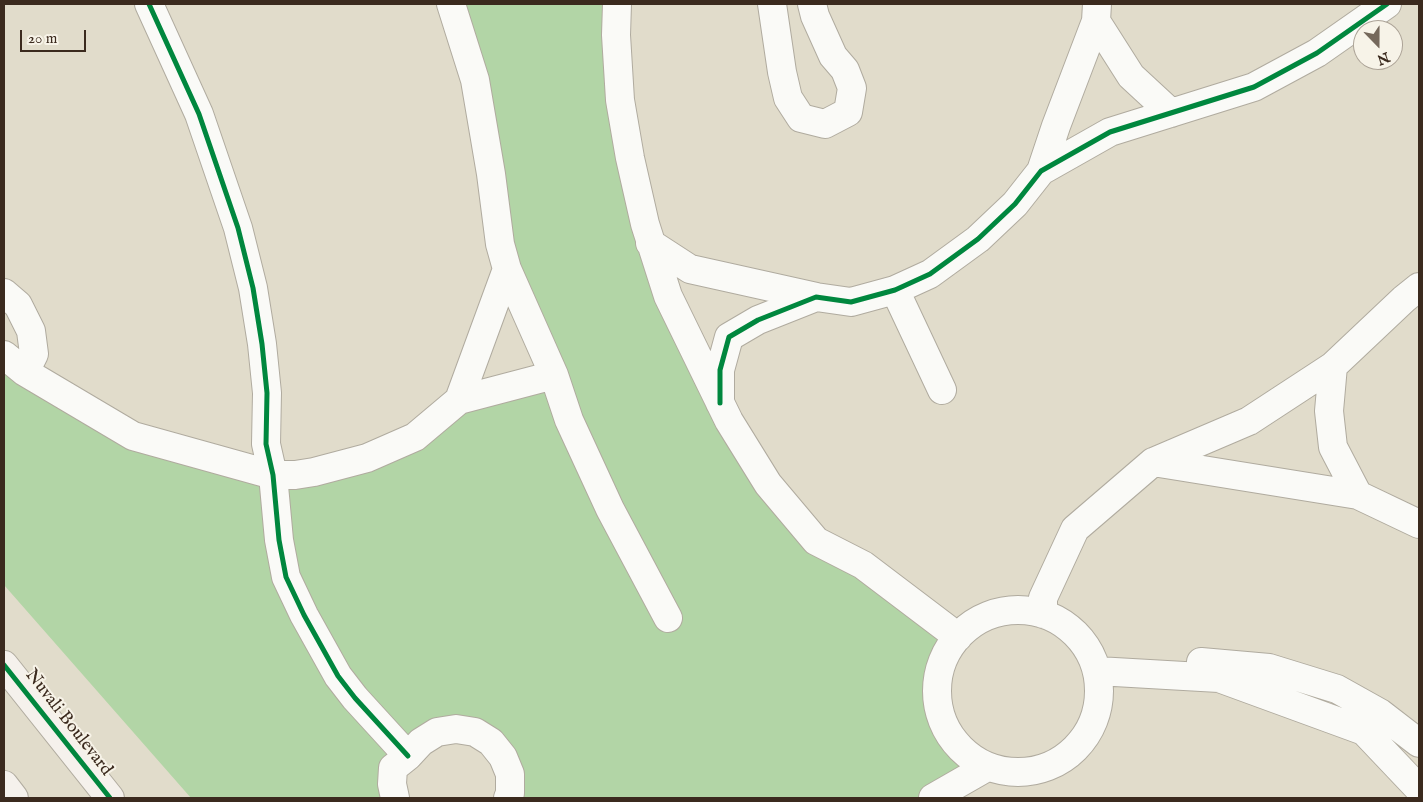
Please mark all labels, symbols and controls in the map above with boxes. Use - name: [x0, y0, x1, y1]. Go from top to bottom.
- scale bar: [22, 20, 89, 52]
- north arrow: [1353, 20, 1403, 70]
- text: 20 m: [28, 29, 57, 48]
- text: N: [1374, 47, 1392, 69]
- street label: Nuvali Boulevard: [20, 665, 116, 781]

